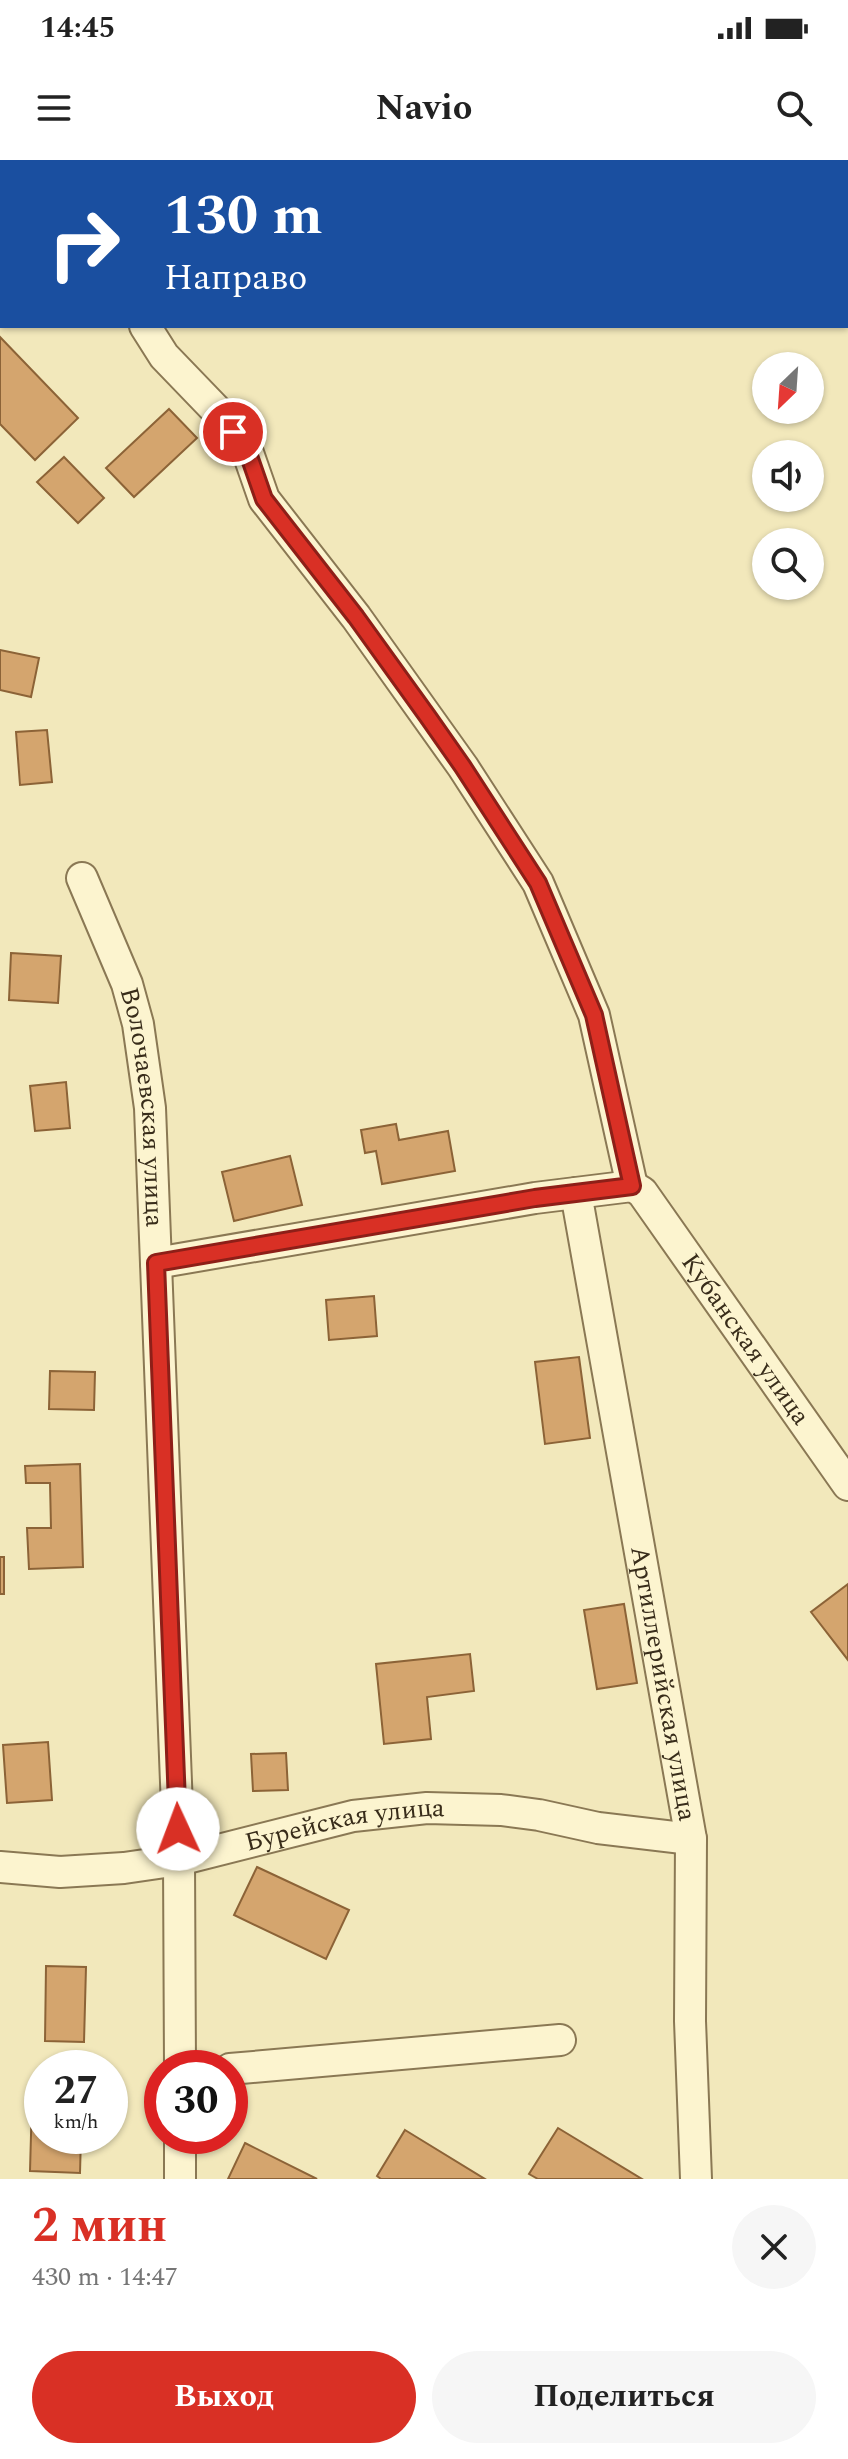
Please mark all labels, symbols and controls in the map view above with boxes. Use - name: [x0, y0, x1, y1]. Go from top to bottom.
- text: 14:45: [40, 5, 115, 51]
- text: Navio: [376, 81, 472, 136]
- icon: menu: [32, 86, 76, 130]
- icon: search: [772, 86, 816, 130]
- text: 130 m: [164, 174, 323, 259]
- icon: right: [32, 192, 136, 296]
- text: Направо: [164, 251, 307, 306]
- north arrow: [752, 352, 824, 424]
- map controls: [752, 352, 824, 600]
- pin: [199, 398, 267, 466]
- icon: arrive: [211, 410, 255, 454]
- button: sound: [752, 440, 824, 512]
- button: search: [752, 528, 824, 600]
- street label: Волочаевская улица: [109, 983, 175, 1228]
- street label: Кубанская улица: [671, 1245, 820, 1434]
- street label: Артиллерийская улица: [619, 1543, 707, 1824]
- position arrow: [136, 1787, 220, 1871]
- street label: Бурейская улица: [241, 1788, 445, 1863]
- speed limit sign: 30: [144, 2050, 248, 2154]
- text: 27: [54, 2061, 98, 2122]
- text: km/h: [54, 2107, 99, 2137]
- text: 2 мин: [32, 2190, 167, 2263]
- button: close: [732, 2205, 816, 2289]
- text: 430 m · 14:47: [32, 2257, 178, 2297]
- button: Выход: [32, 2351, 416, 2443]
- button: Поделиться: [432, 2351, 816, 2443]

